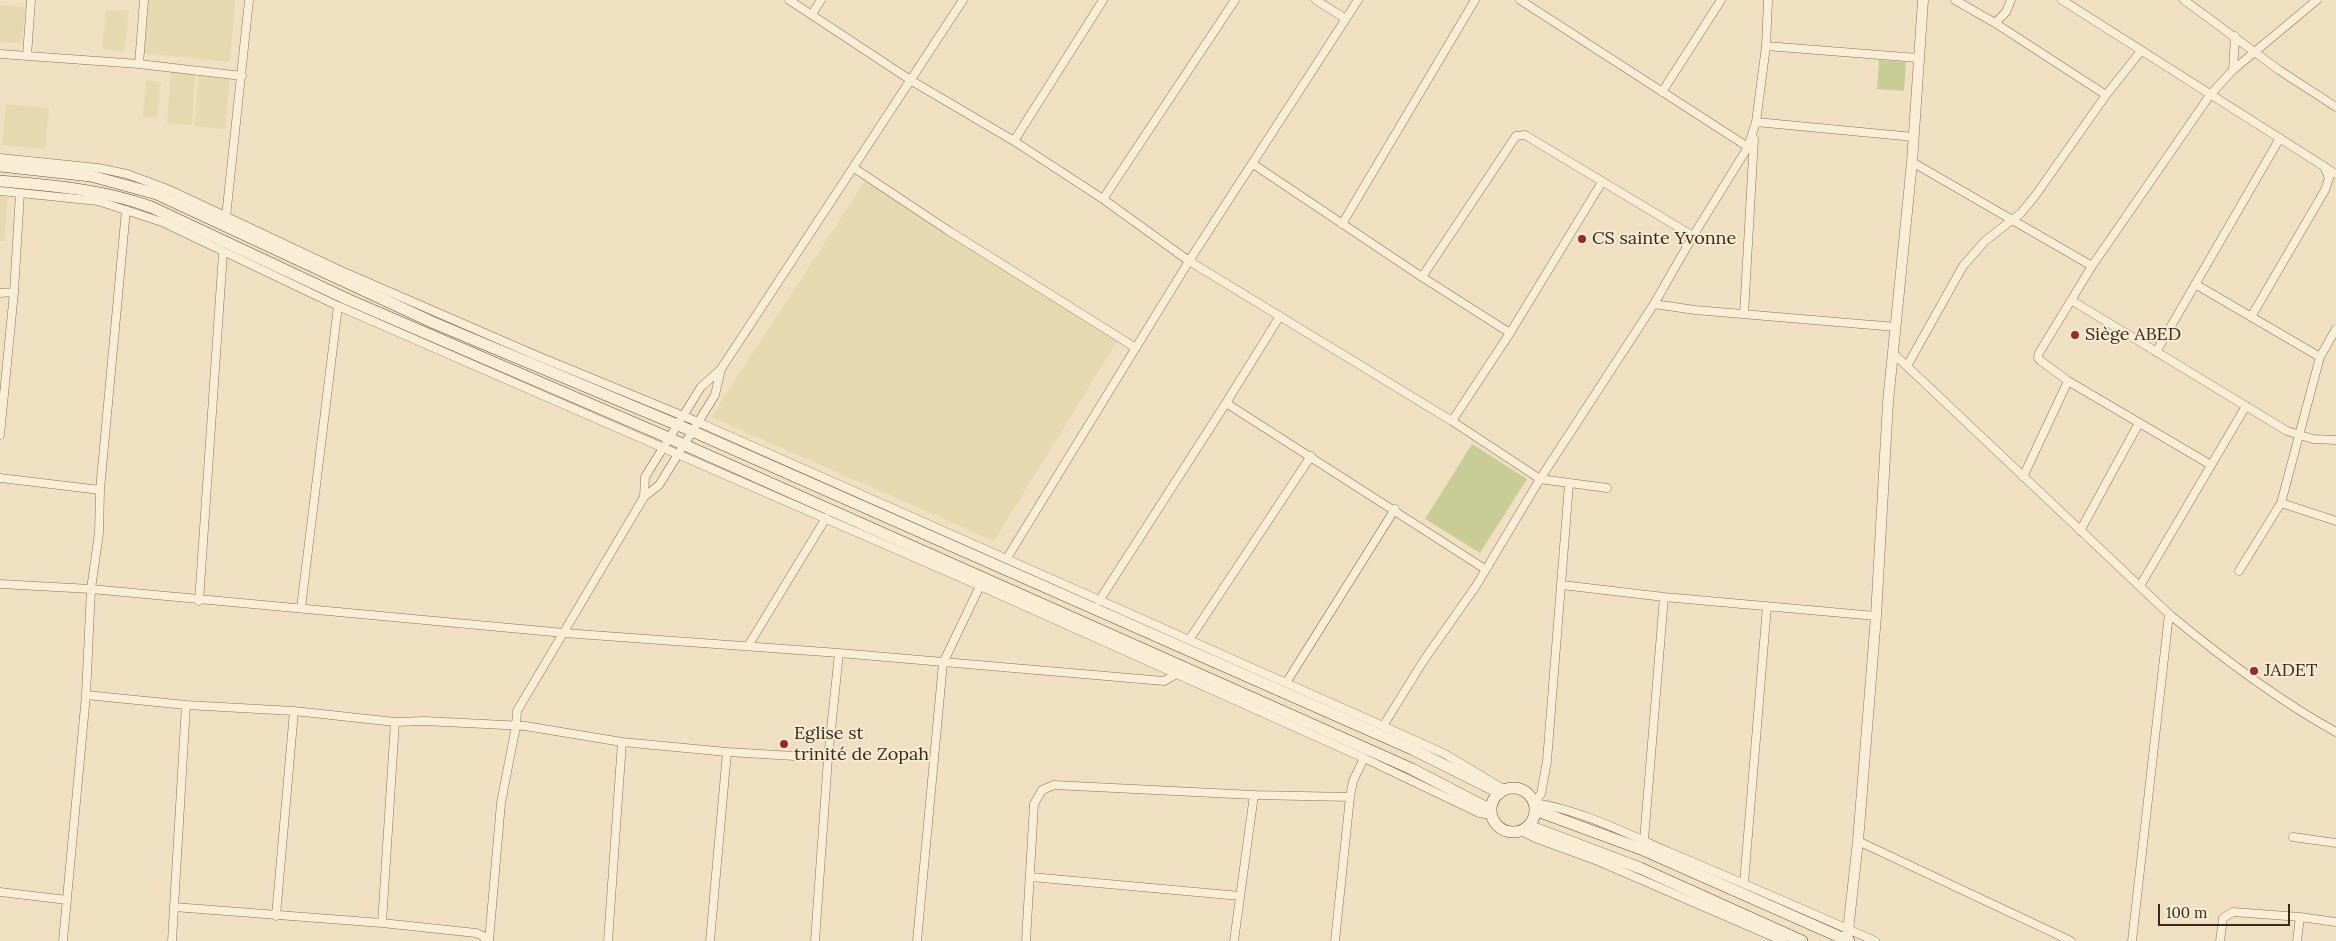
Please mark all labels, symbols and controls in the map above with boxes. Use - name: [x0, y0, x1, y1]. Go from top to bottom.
- place label: CS sainte Yvonne: [1592, 228, 1736, 250]
- marker: CS sainte Yvonne: [1576, 233, 1588, 245]
- place label: Siège ABED: [2085, 324, 2181, 346]
- marker: Siège ABED: [2069, 329, 2081, 341]
- place label: JADET: [2264, 660, 2317, 682]
- marker: JADET: [2248, 665, 2260, 677]
- place label: Eglise st trinité de Zopah: [794, 723, 929, 766]
- marker: Eglise st trinité de Zopah: [778, 738, 790, 750]
- scale bar: [2161, 894, 2294, 926]
- text: 100 m: [2166, 903, 2207, 922]

